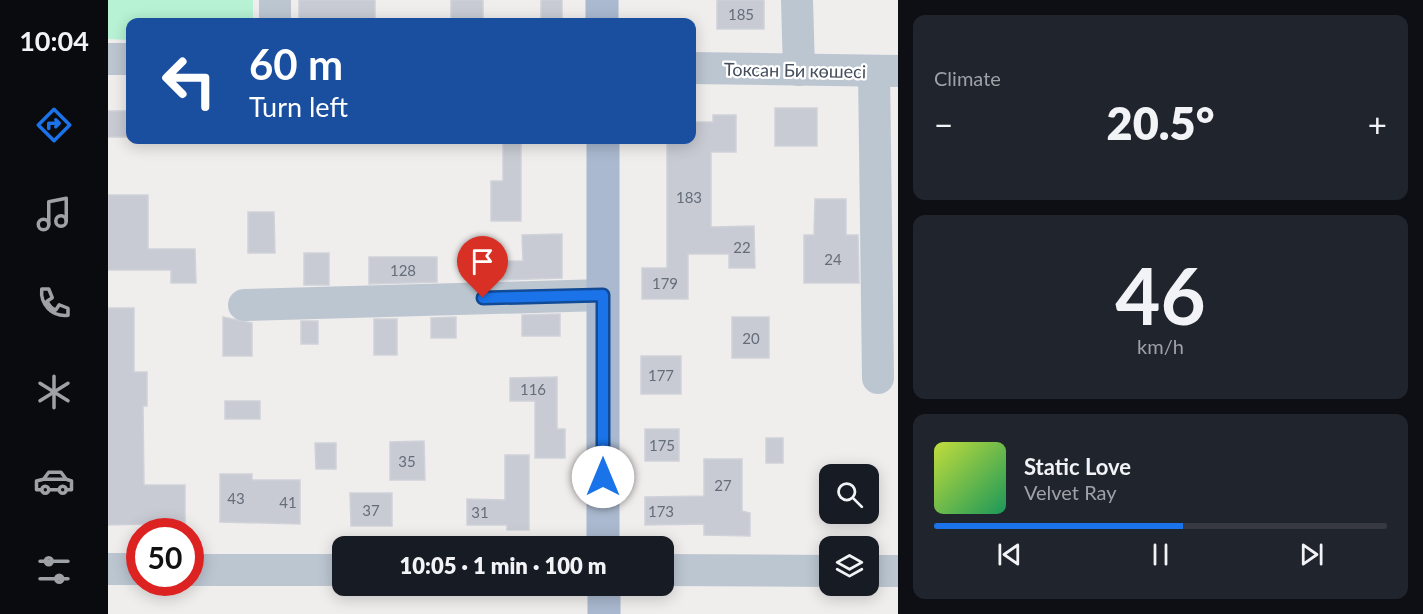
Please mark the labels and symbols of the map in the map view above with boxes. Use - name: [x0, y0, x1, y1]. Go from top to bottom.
- house number: 185: [728, 5, 754, 23]
- street label: Токсан Би көшесі: [724, 58, 866, 82]
- house number: 183: [676, 188, 702, 206]
- pin: [457, 236, 508, 298]
- house number: 22: [733, 238, 751, 256]
- house number: 24: [824, 250, 842, 268]
- house number: 128: [390, 261, 416, 279]
- house number: 179: [652, 274, 678, 292]
- house number: 20: [742, 329, 760, 347]
- house number: 177: [648, 366, 674, 384]
- house number: 116: [520, 380, 546, 398]
- house number: 175: [649, 436, 675, 454]
- position arrow: [571, 445, 635, 509]
- house number: 35: [398, 452, 416, 470]
- house number: 27: [714, 476, 732, 494]
- house number: 43: [227, 489, 245, 507]
- house number: 41: [279, 493, 297, 511]
- house number: 37: [362, 501, 380, 519]
- house number: 173: [648, 502, 674, 520]
- house number: 31: [471, 503, 489, 521]
- speed limit sign: 50: [126, 518, 204, 596]

